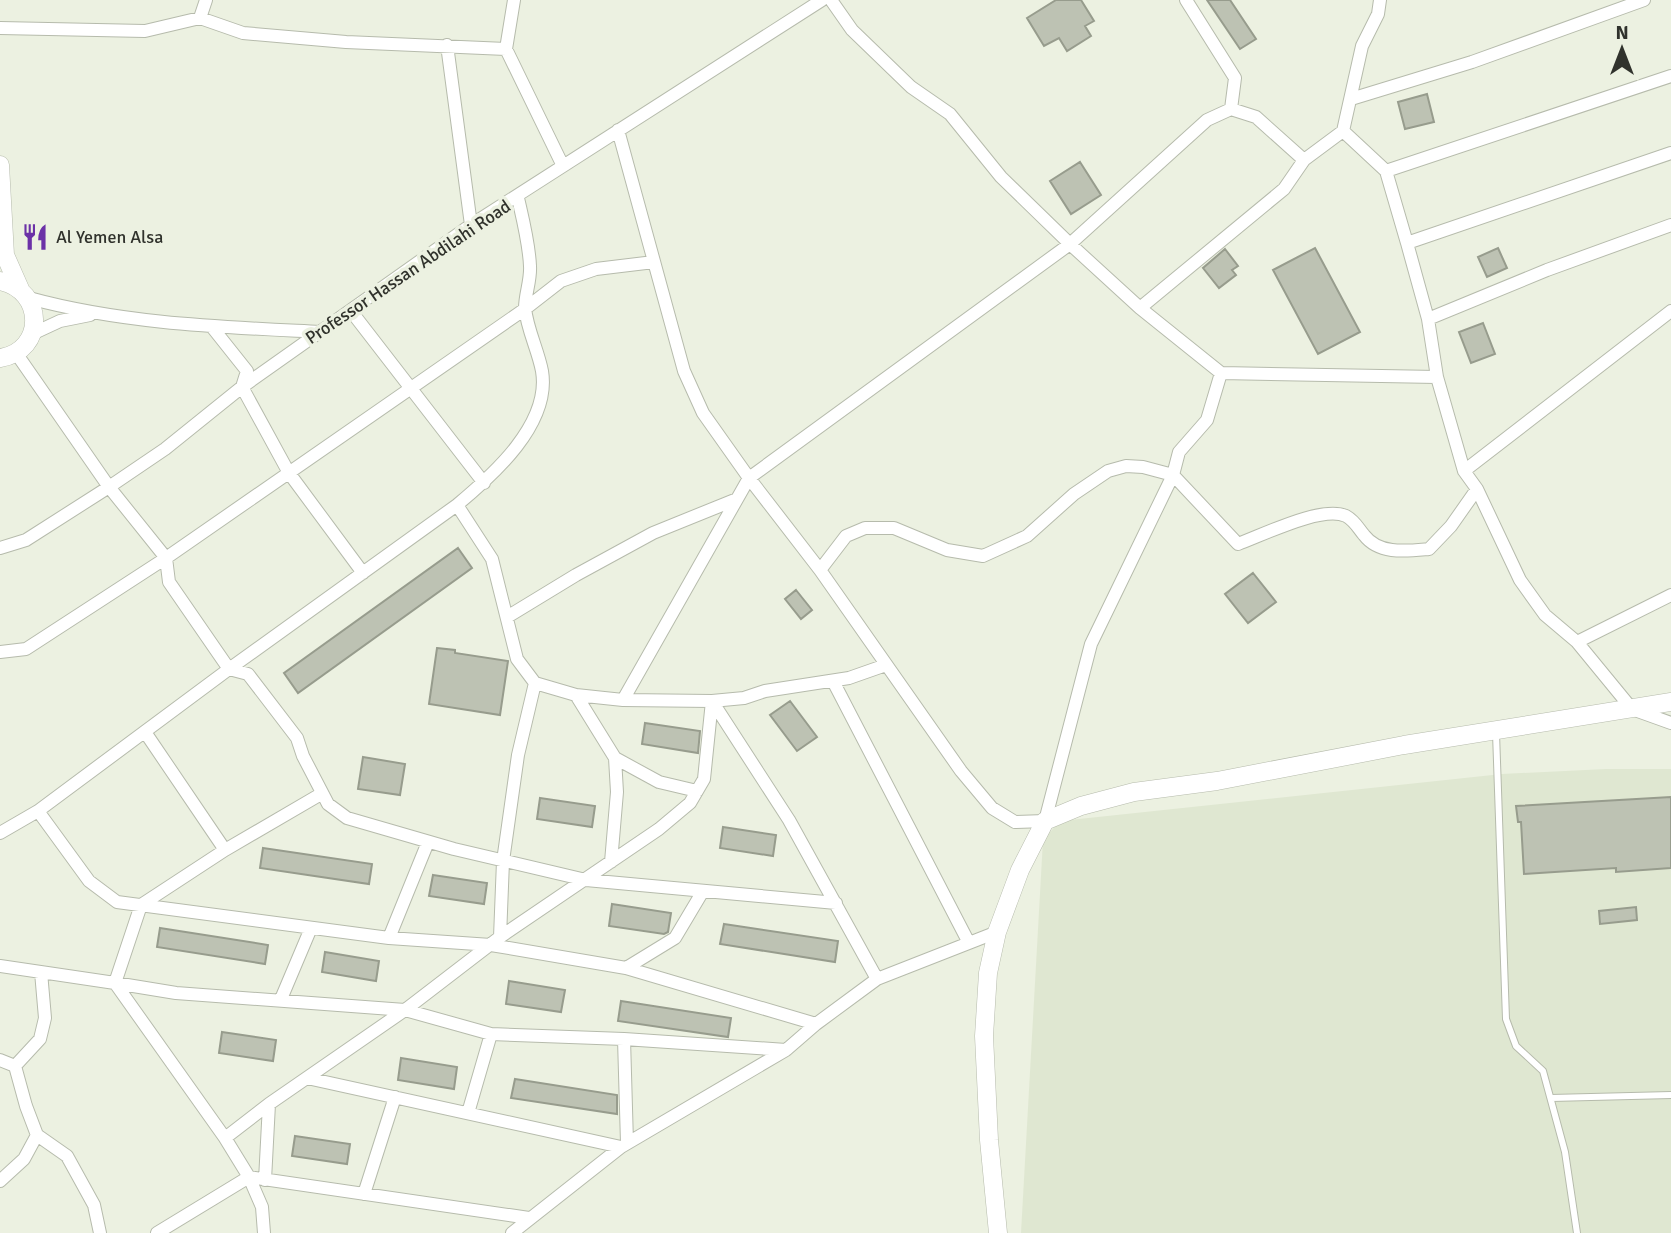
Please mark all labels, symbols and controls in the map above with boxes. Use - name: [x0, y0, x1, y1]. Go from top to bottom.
- north arrow: [1587, 14, 1657, 84]
- text: N: [1615, 21, 1629, 45]
- street label: Professor Hassan Abdilahi Road: [301, 195, 515, 349]
- restaurant icon: Al Yemen Alsa: [20, 222, 50, 252]
- place label: Al Yemen Alsa: [56, 226, 163, 248]

